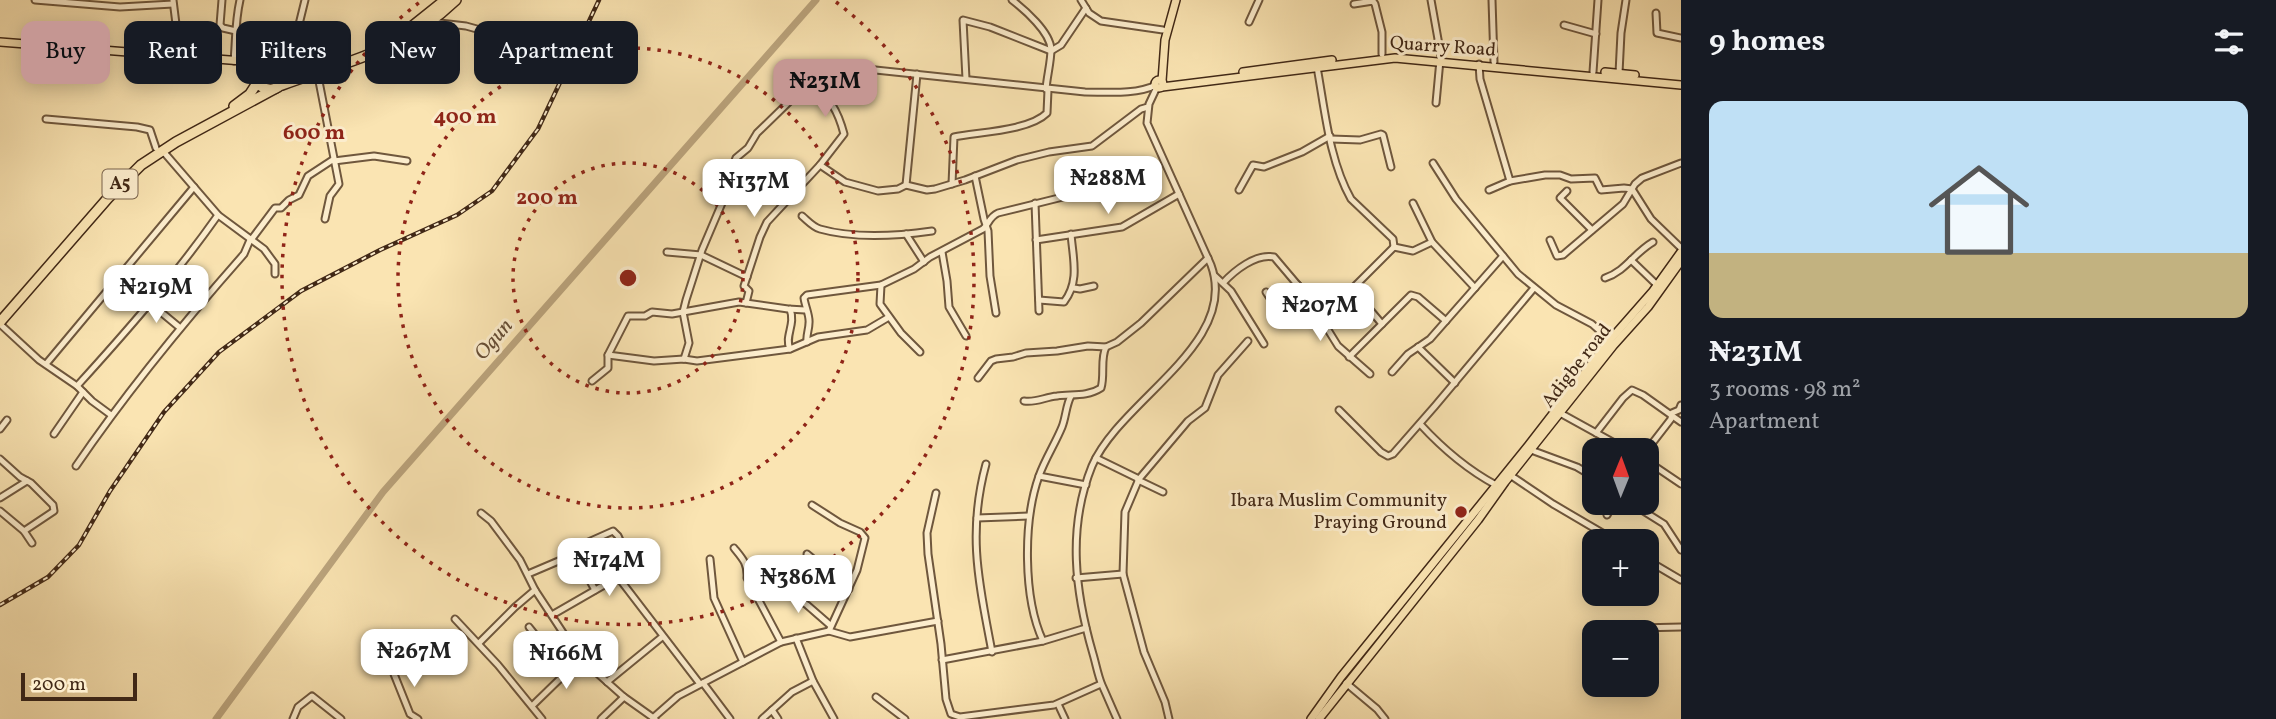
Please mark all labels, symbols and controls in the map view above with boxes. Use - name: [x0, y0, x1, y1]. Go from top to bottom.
- chip: Buy: [21, 21, 110, 84]
- chip: Rent: [124, 21, 222, 84]
- chip: Filters: [236, 21, 351, 84]
- chip: New: [365, 21, 460, 84]
- chip: Apartment: [474, 21, 638, 84]
- text: 9 homes: [1709, 21, 1825, 63]
- icon: filters: [2210, 23, 2248, 61]
- street label: Quarry Road: [1389, 30, 1497, 64]
- pin: ₦231M: [776, 60, 874, 119]
- text: ₦231M: [789, 66, 861, 98]
- text: 400 m: [434, 103, 496, 132]
- text: 600 m: [283, 119, 345, 148]
- icon: home: [1916, 147, 2042, 273]
- pin: ₦288M: [1059, 156, 1157, 216]
- pin: ₦137M: [705, 160, 803, 219]
- text: ₦288M: [1070, 163, 1146, 195]
- text: ₦137M: [719, 166, 789, 198]
- road number: A5: [102, 169, 138, 198]
- text: 200 m: [516, 184, 578, 213]
- pin: ₦219M: [107, 266, 205, 325]
- centre of rings: [616, 266, 640, 290]
- text: ₦219M: [120, 272, 192, 304]
- pin: ₦207M: [1271, 284, 1369, 343]
- text: ₦207M: [1282, 290, 1358, 322]
- water label: Ogun: [468, 313, 520, 367]
- street label: Adigbe road: [1536, 318, 1618, 414]
- text: ₦231M: [1709, 332, 1802, 374]
- text: 3 rooms · 98 m²: [1709, 374, 1861, 406]
- text: Apartment: [1709, 406, 1820, 438]
- north arrow: [1582, 438, 1659, 514]
- map controls: [1582, 438, 1659, 697]
- place label: Ibara Muslim Community Praying Ground: [1230, 488, 1447, 536]
- marker: Ibara Muslim Community Praying Ground: [1453, 504, 1469, 520]
- button: +: [1582, 529, 1659, 606]
- pin: ₦174M: [560, 538, 658, 598]
- text: ₦174M: [573, 545, 645, 577]
- pin: ₦386M: [749, 556, 847, 615]
- text: ₦386M: [760, 562, 836, 594]
- button: −: [1582, 620, 1659, 697]
- pin: ₦267M: [365, 630, 463, 689]
- pin: ₦166M: [517, 632, 615, 691]
- text: ₦267M: [377, 636, 451, 668]
- text: ₦166M: [529, 638, 603, 670]
- scale bar: [21, 670, 136, 702]
- text: 200 m: [32, 672, 86, 698]

